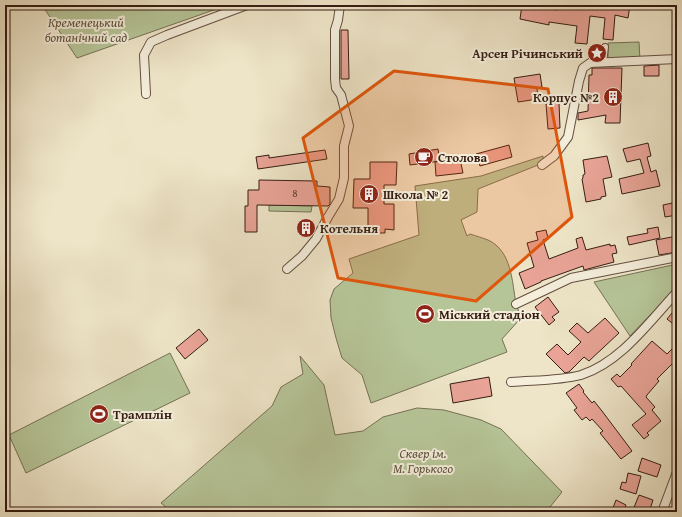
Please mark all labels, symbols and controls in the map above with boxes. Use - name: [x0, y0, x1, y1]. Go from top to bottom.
- park label: Кременецький ботанічний сад: [45, 13, 128, 47]
- place icon: Арсен Річинський: [586, 42, 608, 64]
- place label: Арсен Річинський: [472, 44, 583, 63]
- building icon: Корпус №2: [602, 86, 624, 108]
- place label: Корпус №2: [533, 88, 599, 107]
- cafe icon: Столова: [413, 146, 435, 168]
- place label: Столова: [438, 148, 488, 167]
- building icon: Школа № 2: [358, 183, 380, 205]
- house number: 8: [292, 185, 298, 201]
- place label: Школа № 2: [383, 185, 448, 204]
- building icon: Котельня: [295, 217, 317, 239]
- place label: Котельня: [320, 219, 378, 238]
- sports icon: Міський стадіон: [414, 303, 436, 325]
- place label: Міський стадіон: [439, 305, 540, 324]
- sports icon: Трамплін: [88, 403, 110, 425]
- place label: Трамплін: [113, 405, 172, 424]
- park label: Сквер ім. М. Горького: [393, 444, 453, 478]

